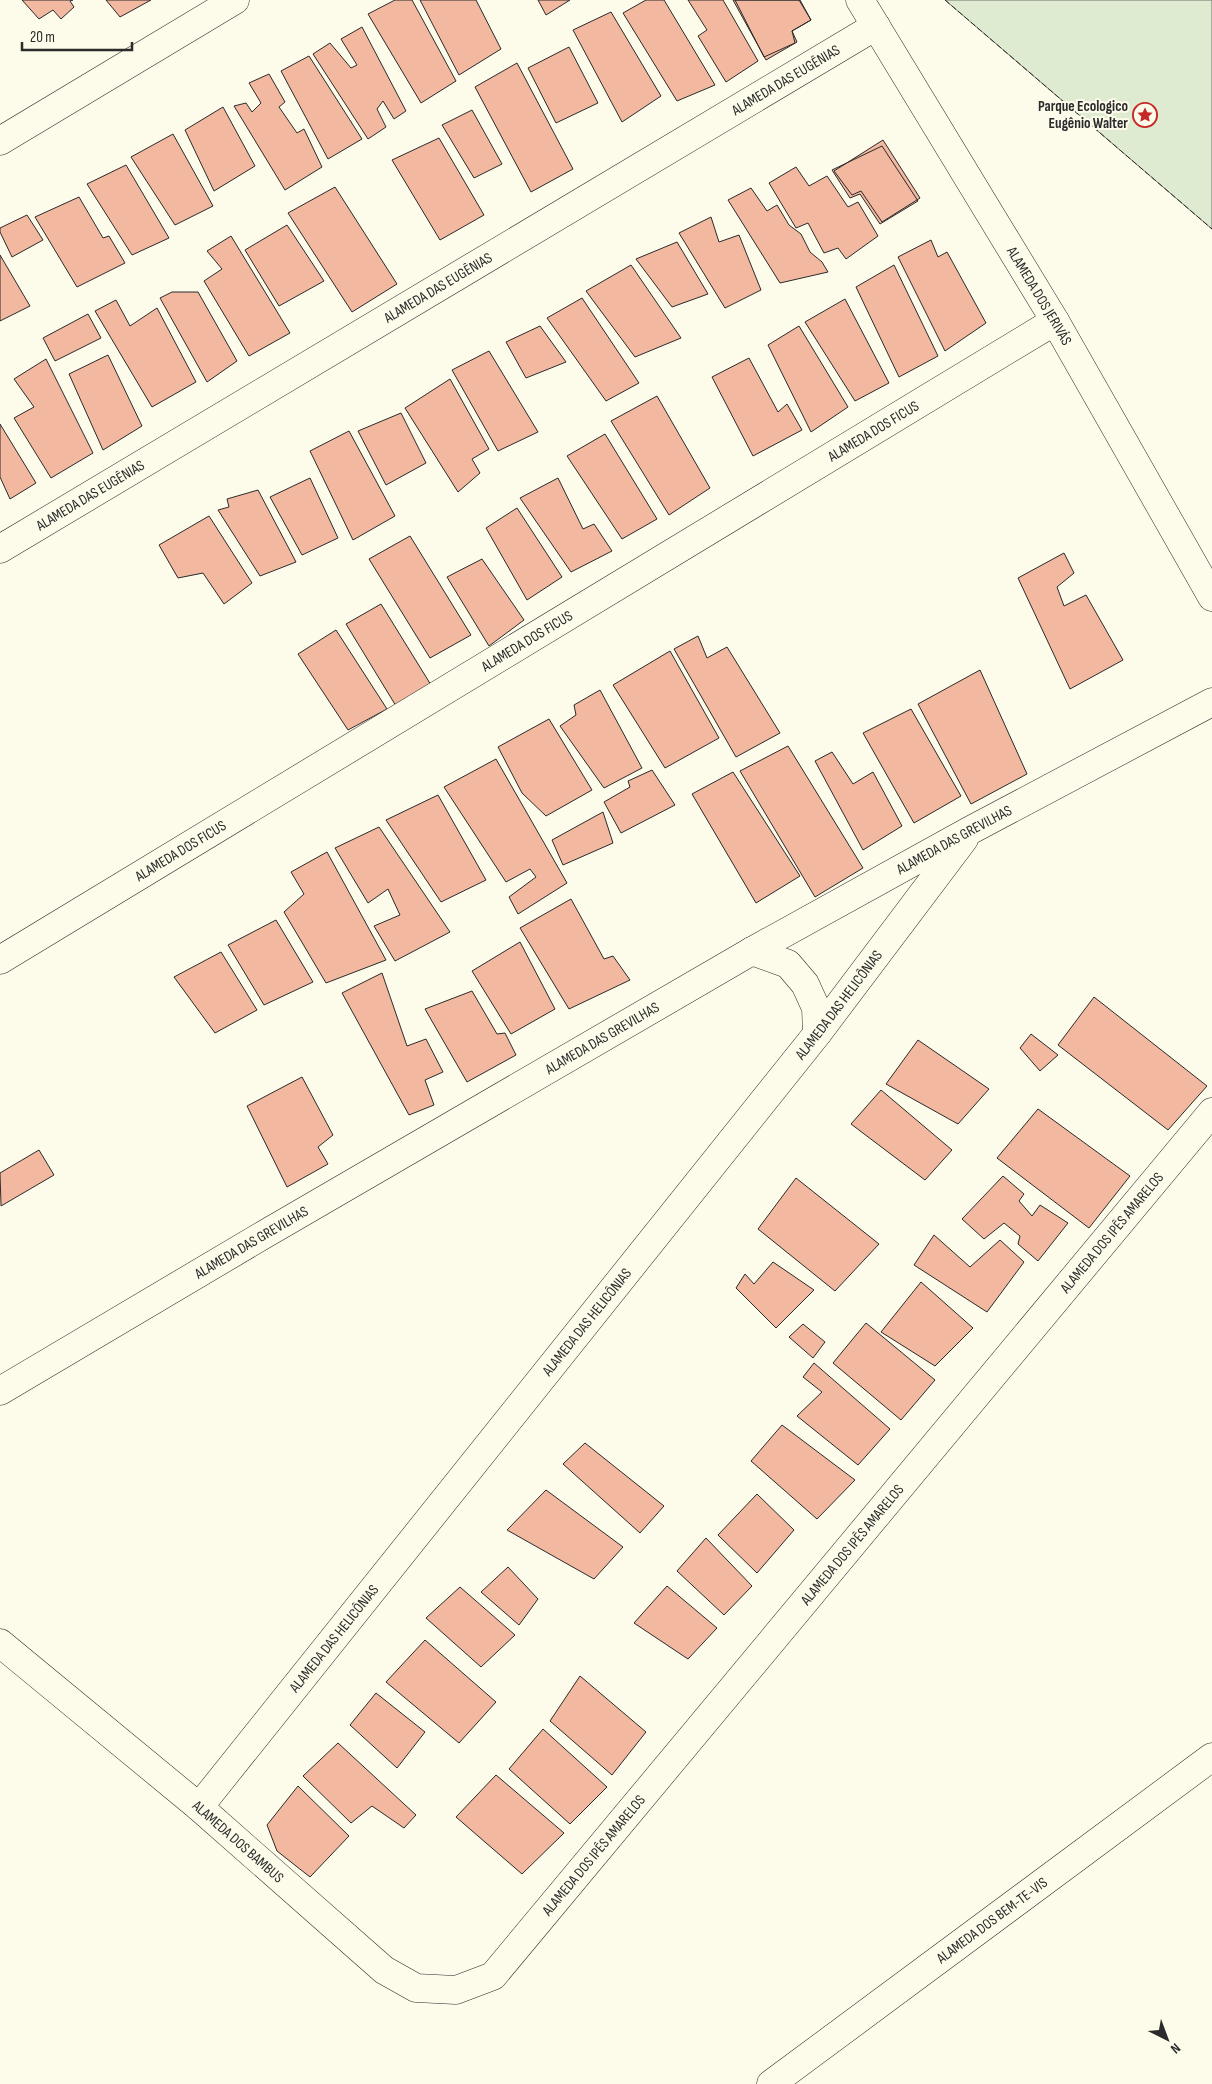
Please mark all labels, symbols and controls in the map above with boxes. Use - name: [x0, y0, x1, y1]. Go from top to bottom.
- scale bar: [22, 20, 132, 52]
- text: 20 m: [30, 28, 55, 47]
- street label: ALAMEDA DAS EUGÊNIAS: [727, 40, 843, 120]
- place label: Parque Ecologico Eugênio Walter: [1038, 97, 1128, 133]
- place icon: Parque Ecologico Eugênio Walter: [1132, 102, 1158, 128]
- street label: ALAMEDA DOS JERIVÁS: [1002, 242, 1076, 348]
- street label: ALAMEDA DAS EUGÊNIAS: [379, 248, 496, 328]
- street label: ALAMEDA DOS FICUS: [823, 396, 922, 466]
- street label: ALAMEDA DAS EUGÊNIAS: [32, 456, 148, 535]
- street label: ALAMEDA DOS FICUS: [477, 606, 576, 676]
- street label: ALAMEDA DAS GREVILHAS: [892, 801, 1015, 879]
- street label: ALAMEDA DOS FICUS: [131, 816, 230, 886]
- street label: ALAMEDA DAS HELICÔNIAS: [790, 946, 886, 1064]
- street label: ALAMEDA DAS GREVILHAS: [541, 998, 663, 1079]
- street label: ALAMEDA DOS IPÊS AMARELOS: [1055, 1168, 1167, 1298]
- street label: ALAMEDA DAS GREVILHAS: [190, 1202, 311, 1284]
- street label: ALAMEDA DAS HELICÔNIAS: [537, 1264, 636, 1380]
- street label: ALAMEDA DOS IPÊS AMARELOS: [796, 1480, 908, 1610]
- street label: ALAMEDA DAS HELICÔNIAS: [284, 1581, 383, 1697]
- street label: ALAMEDA DOS IPÊS AMARELOS: [537, 1791, 649, 1920]
- street label: ALAMEDA DOS BAMBUS: [188, 1795, 288, 1887]
- street label: ALAMEDA DOS BEM-TE-VIS: [932, 1873, 1051, 1968]
- north arrow: [1142, 2014, 1192, 2064]
- text: N: [1167, 2039, 1184, 2057]

